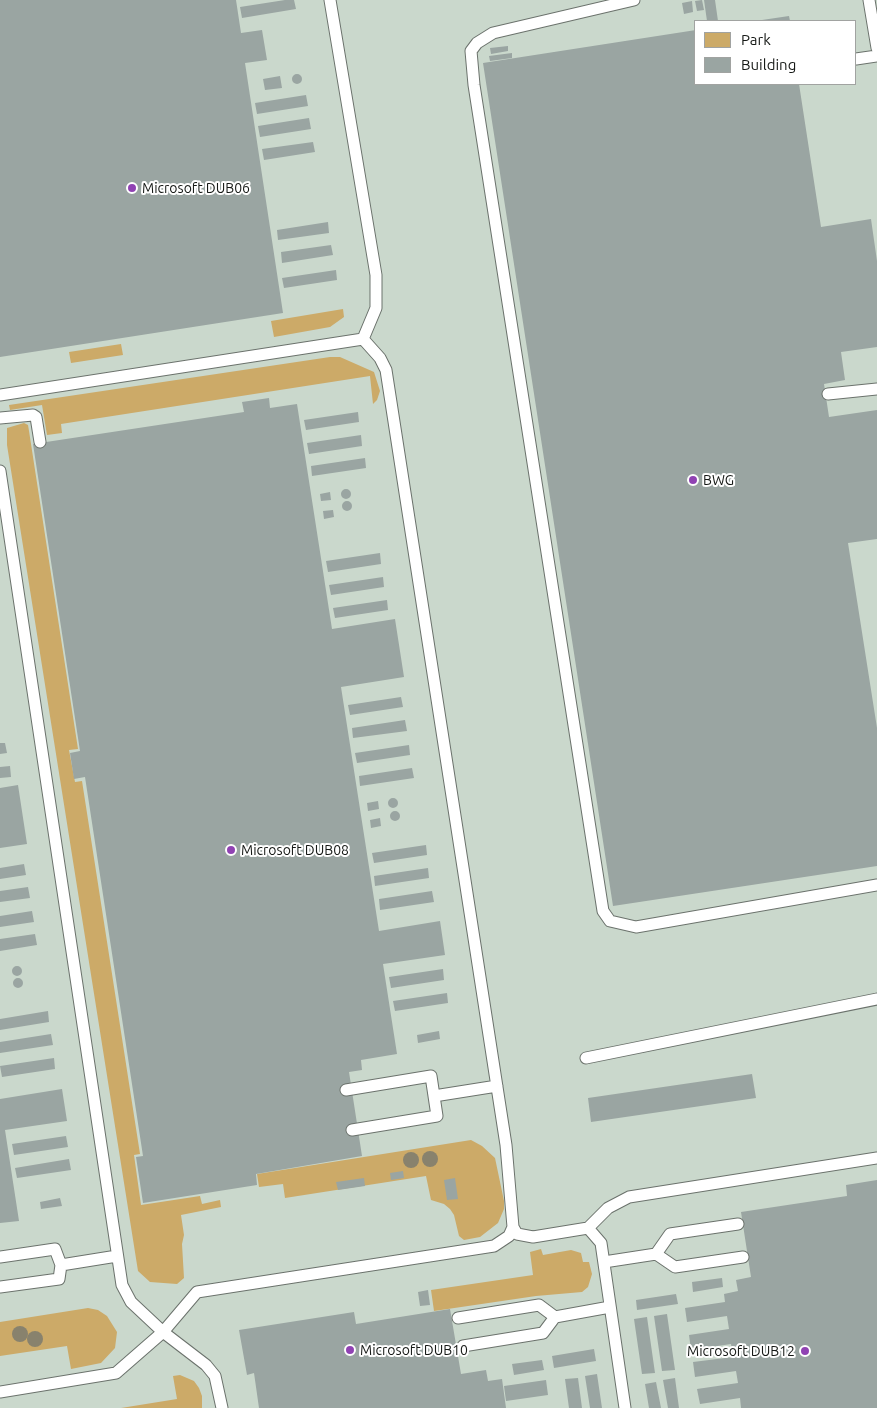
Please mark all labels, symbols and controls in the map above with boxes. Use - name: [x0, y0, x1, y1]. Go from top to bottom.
- legend: [694, 20, 857, 85]
- text: Park: [741, 31, 771, 48]
- text: Building: [741, 56, 796, 73]
- place label: Microsoft DUB06: [142, 180, 250, 196]
- marker: Microsoft DUB06: [126, 182, 138, 194]
- place label: BWG: [703, 472, 734, 488]
- marker: BWG: [687, 474, 699, 486]
- place label: Microsoft DUB08: [241, 842, 349, 858]
- marker: Microsoft DUB08: [225, 844, 237, 856]
- place label: Microsoft DUB10: [360, 1342, 468, 1358]
- place label: Microsoft DUB12: [687, 1343, 795, 1359]
- marker: Microsoft DUB10: [344, 1344, 356, 1356]
- marker: Microsoft DUB12: [799, 1345, 811, 1357]

